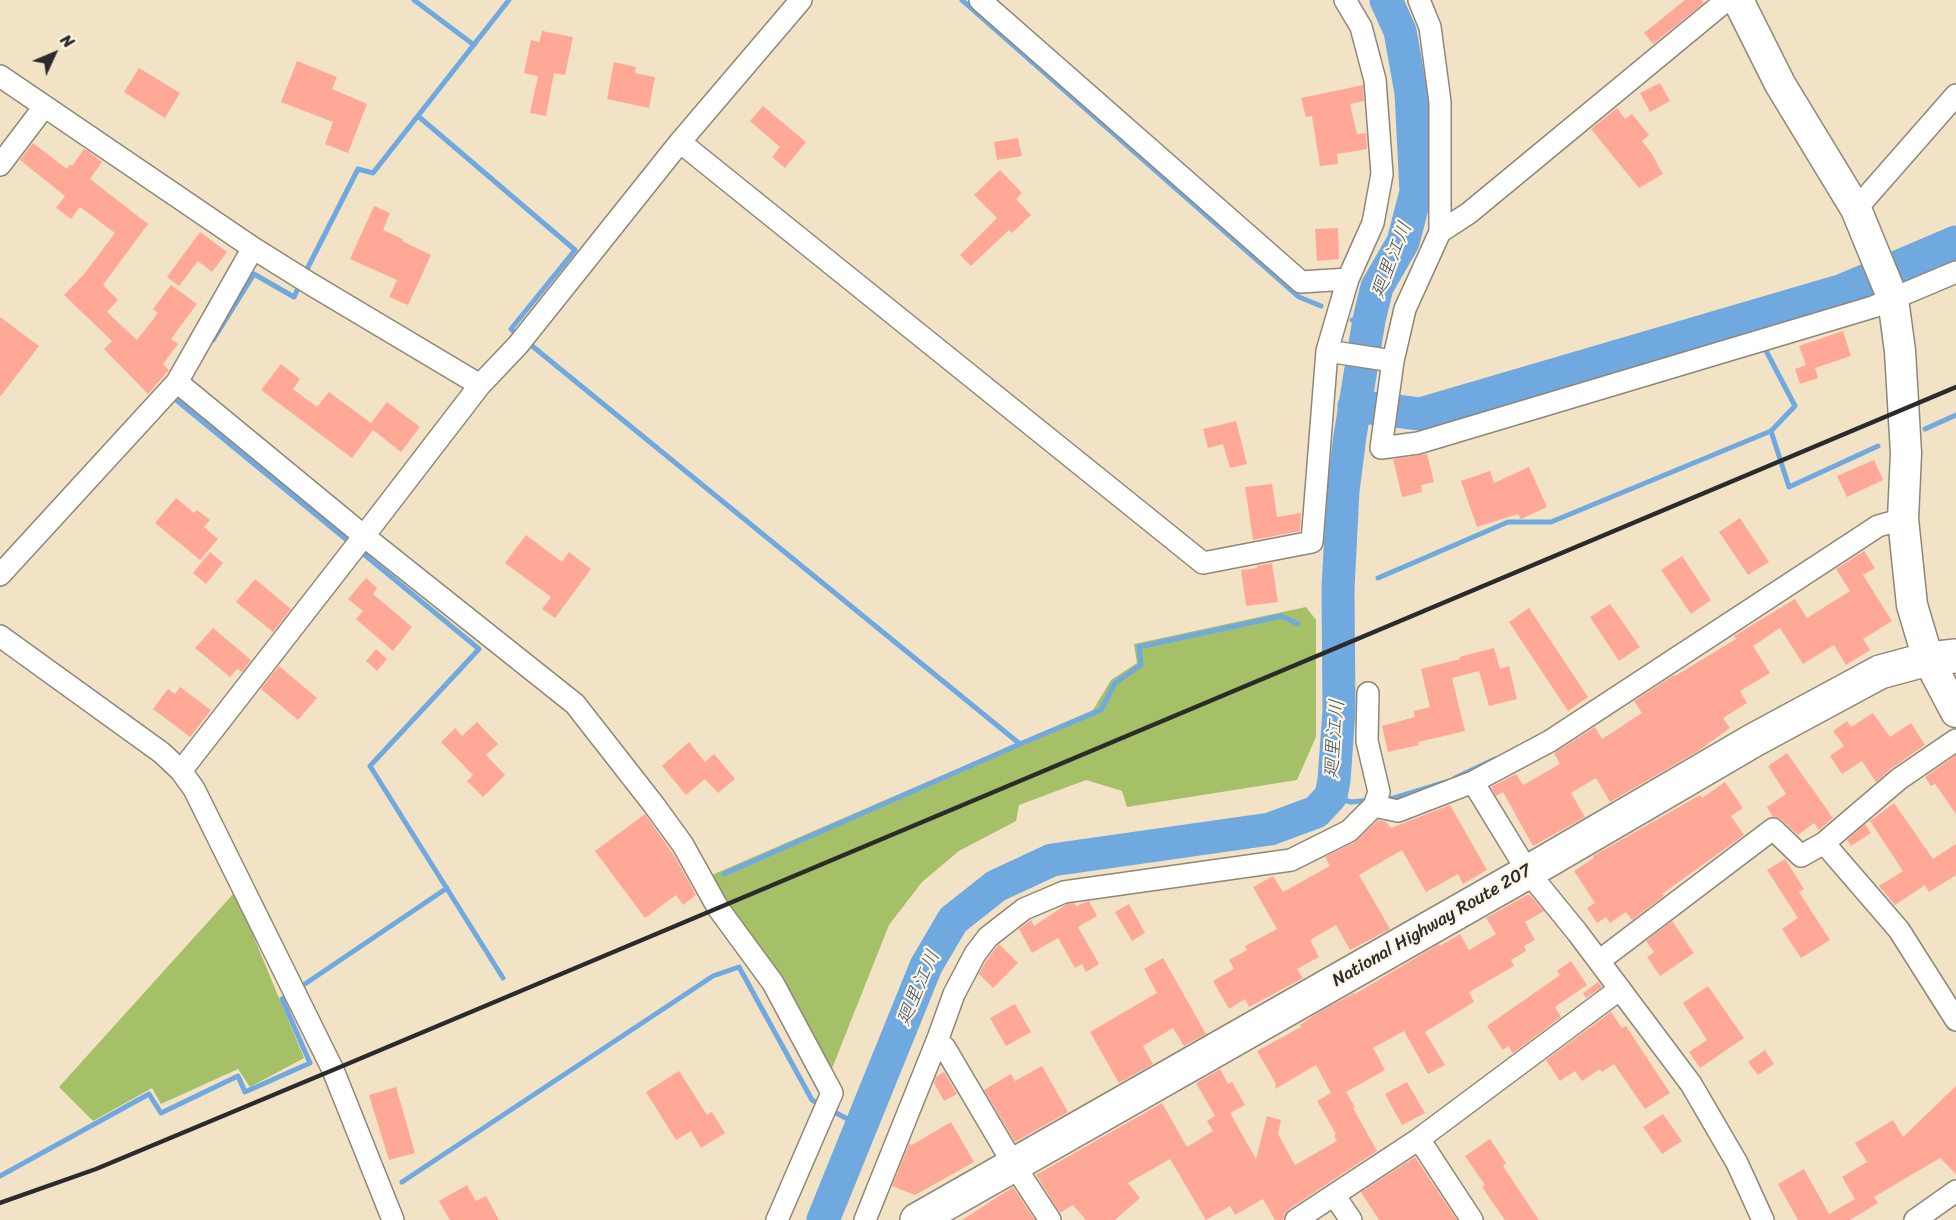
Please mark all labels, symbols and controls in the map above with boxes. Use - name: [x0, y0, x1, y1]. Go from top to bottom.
- north arrow: [24, 24, 84, 84]
- text: N: [53, 27, 82, 55]
- water label: 廻里江川: [1366, 218, 1418, 302]
- water label: 廻里江川: [1320, 698, 1350, 780]
- street label: National Highway Route 207: [1329, 860, 1535, 992]
- water label: 廻里江川: [892, 947, 946, 1029]

